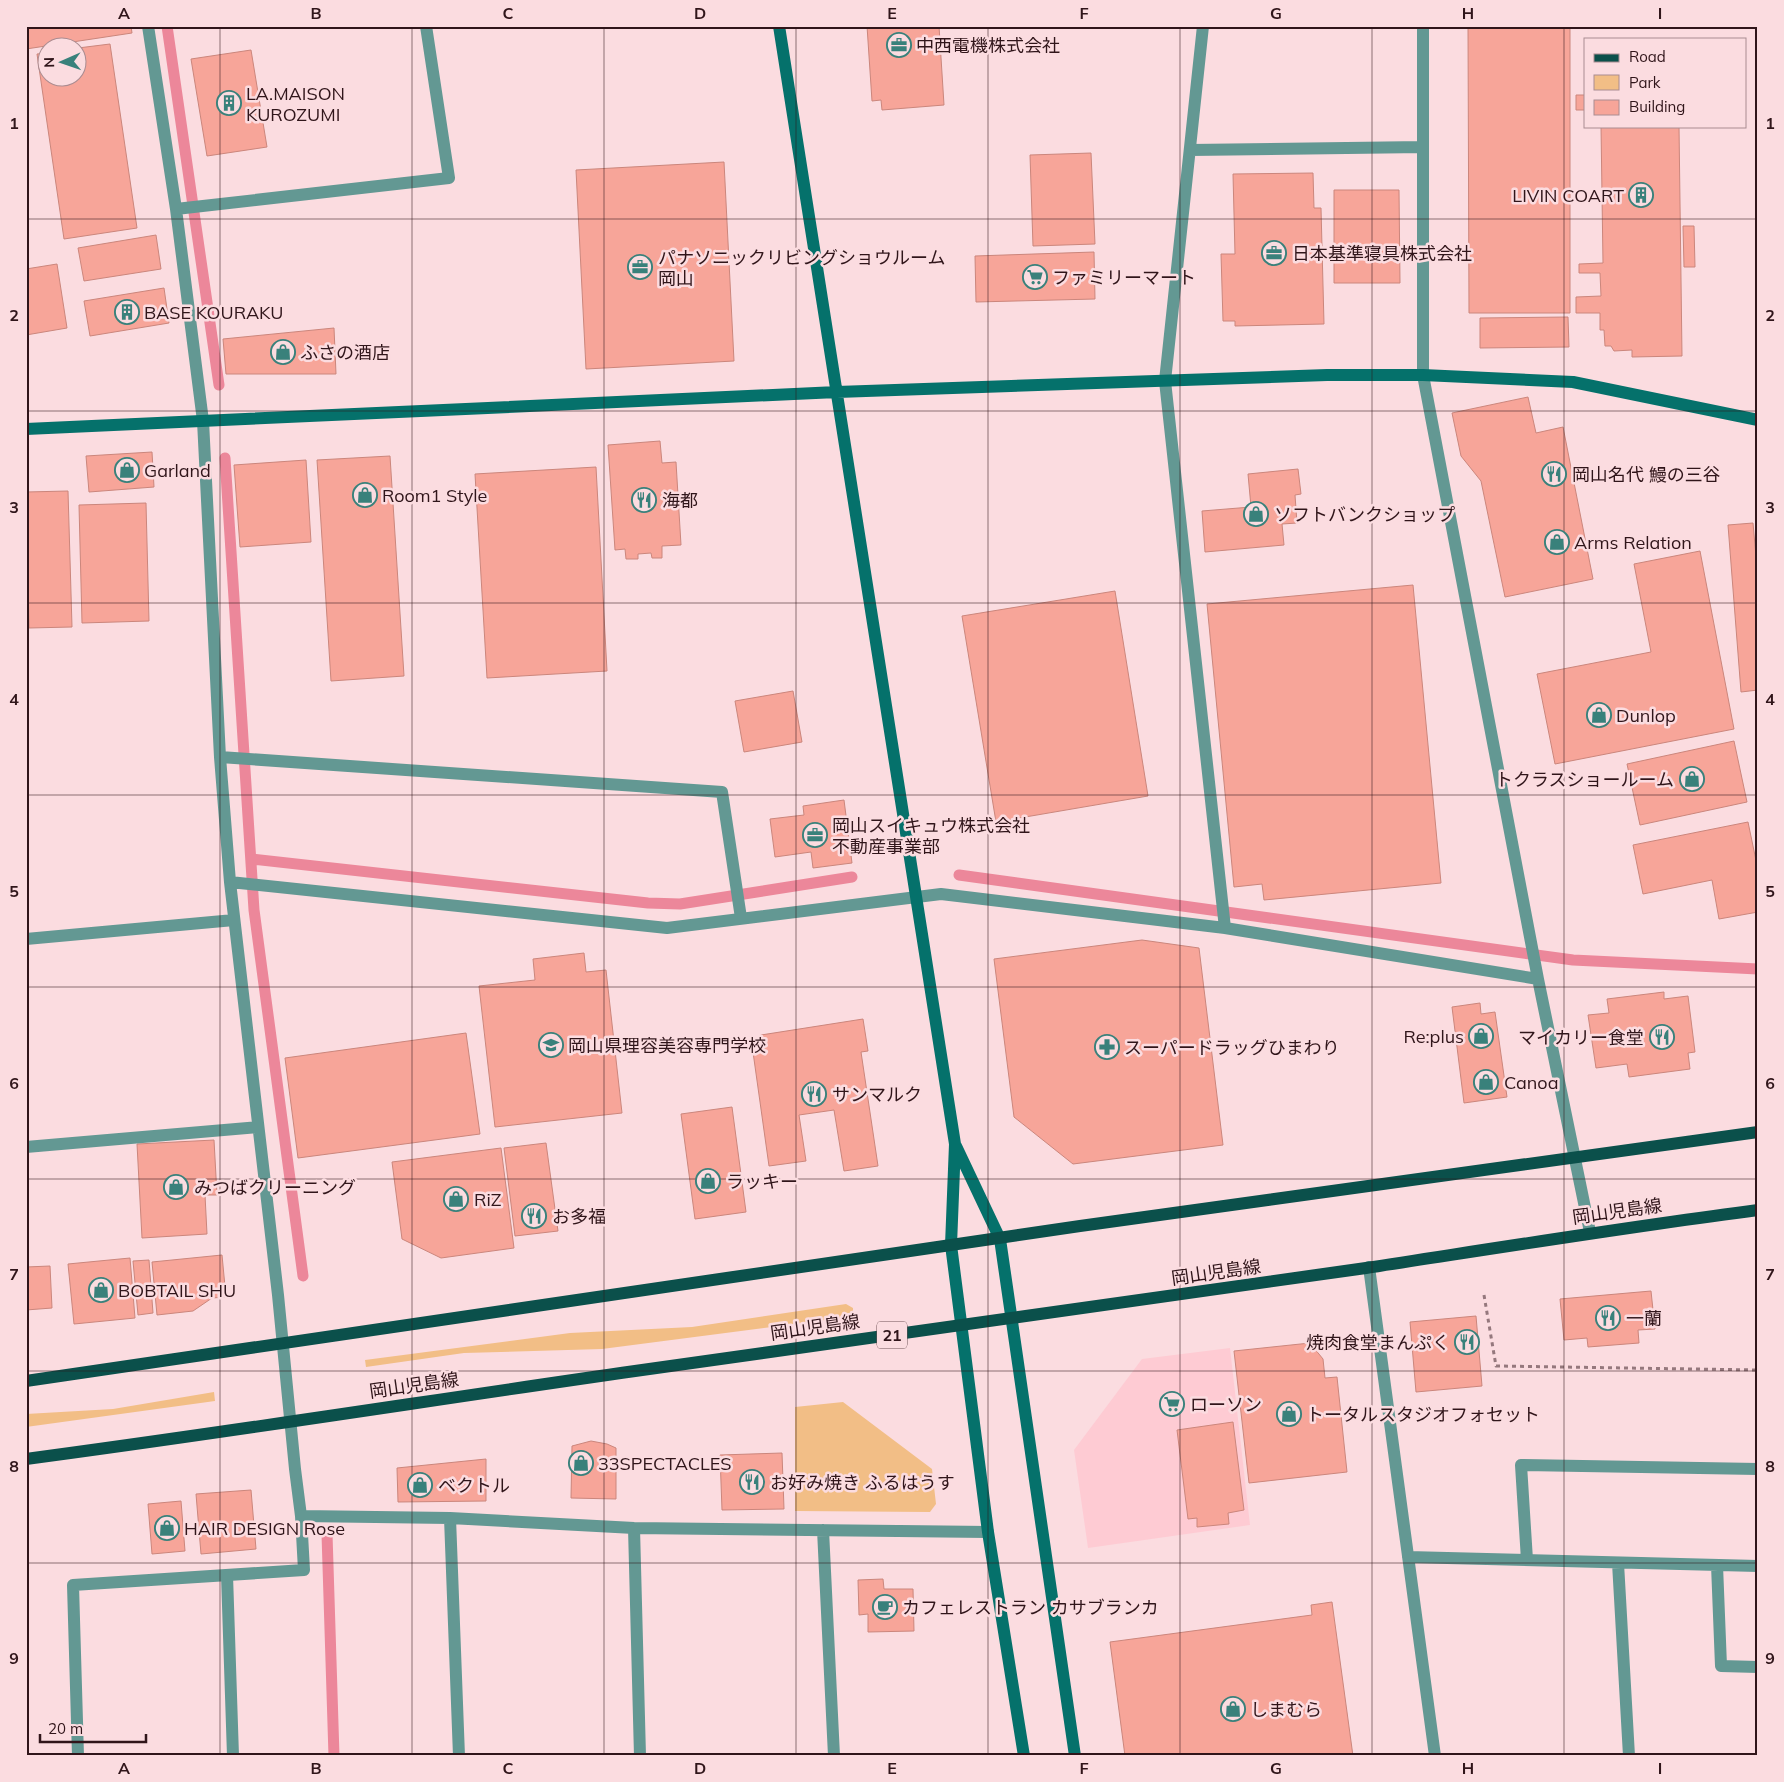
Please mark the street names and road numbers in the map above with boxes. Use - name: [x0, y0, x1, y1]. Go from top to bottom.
- street label: 岡山児島線: [1571, 1193, 1663, 1229]
- street label: 岡山児島線: [1170, 1254, 1262, 1290]
- street label: 岡山児島線: [769, 1309, 861, 1345]
- road number: 21: [877, 1322, 907, 1348]
- street label: 岡山児島線: [368, 1367, 460, 1403]

